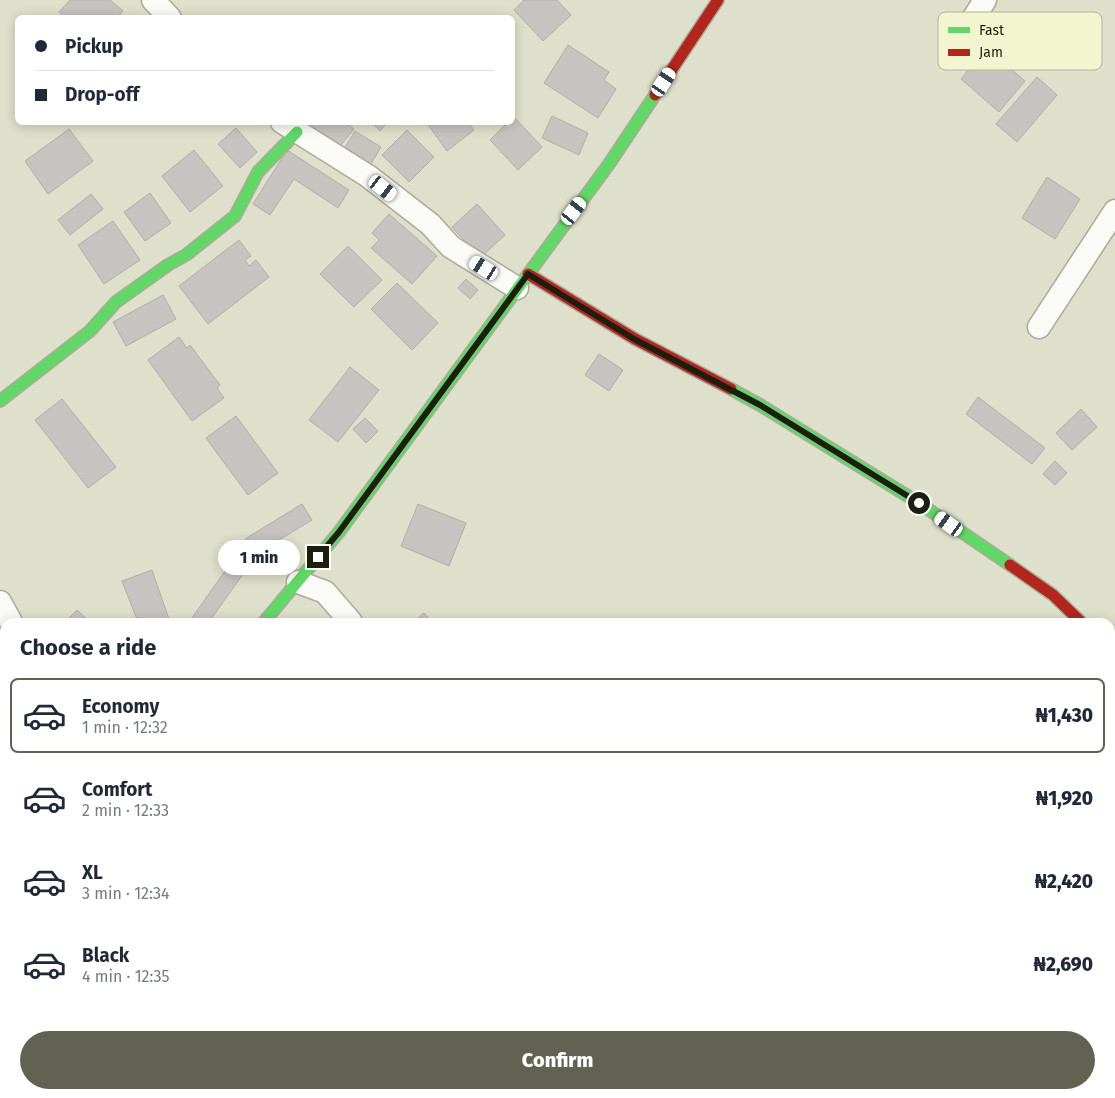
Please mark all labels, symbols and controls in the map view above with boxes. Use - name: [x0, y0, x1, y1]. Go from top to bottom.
- legend: [938, 12, 1102, 70]
- text: Fast: [979, 22, 1005, 39]
- text: Pickup: [65, 35, 123, 58]
- text: Jam: [979, 44, 1003, 61]
- car: [649, 65, 678, 99]
- text: Drop-off: [65, 83, 139, 106]
- car: [366, 173, 399, 203]
- car: [558, 195, 589, 227]
- car: [467, 254, 500, 282]
- route start: [908, 492, 930, 514]
- car: [932, 509, 965, 539]
- callout: 1 min: [218, 540, 300, 574]
- route end: [307, 546, 329, 568]
- text: 1 min: [240, 548, 278, 567]
- text: Choose a ride: [20, 634, 156, 661]
- icon: car: [22, 693, 67, 738]
- text: Economy: [82, 695, 159, 718]
- text: ₦1,430: [1035, 704, 1093, 727]
- text: 1 min · 12:32: [82, 718, 168, 737]
- icon: car: [22, 776, 67, 821]
- text: Comfort: [82, 778, 152, 801]
- text: ₦1,920: [1036, 787, 1093, 810]
- text: 2 min · 12:33: [82, 801, 169, 820]
- icon: car: [22, 859, 67, 904]
- text: XL: [82, 861, 103, 884]
- text: ₦2,420: [1035, 870, 1093, 893]
- text: 3 min · 12:34: [82, 884, 169, 903]
- icon: car: [22, 942, 67, 987]
- text: Black: [82, 944, 129, 967]
- text: ₦2,690: [1034, 953, 1093, 976]
- text: 4 min · 12:35: [82, 967, 170, 986]
- button: Confirm: [20, 1031, 1095, 1089]

